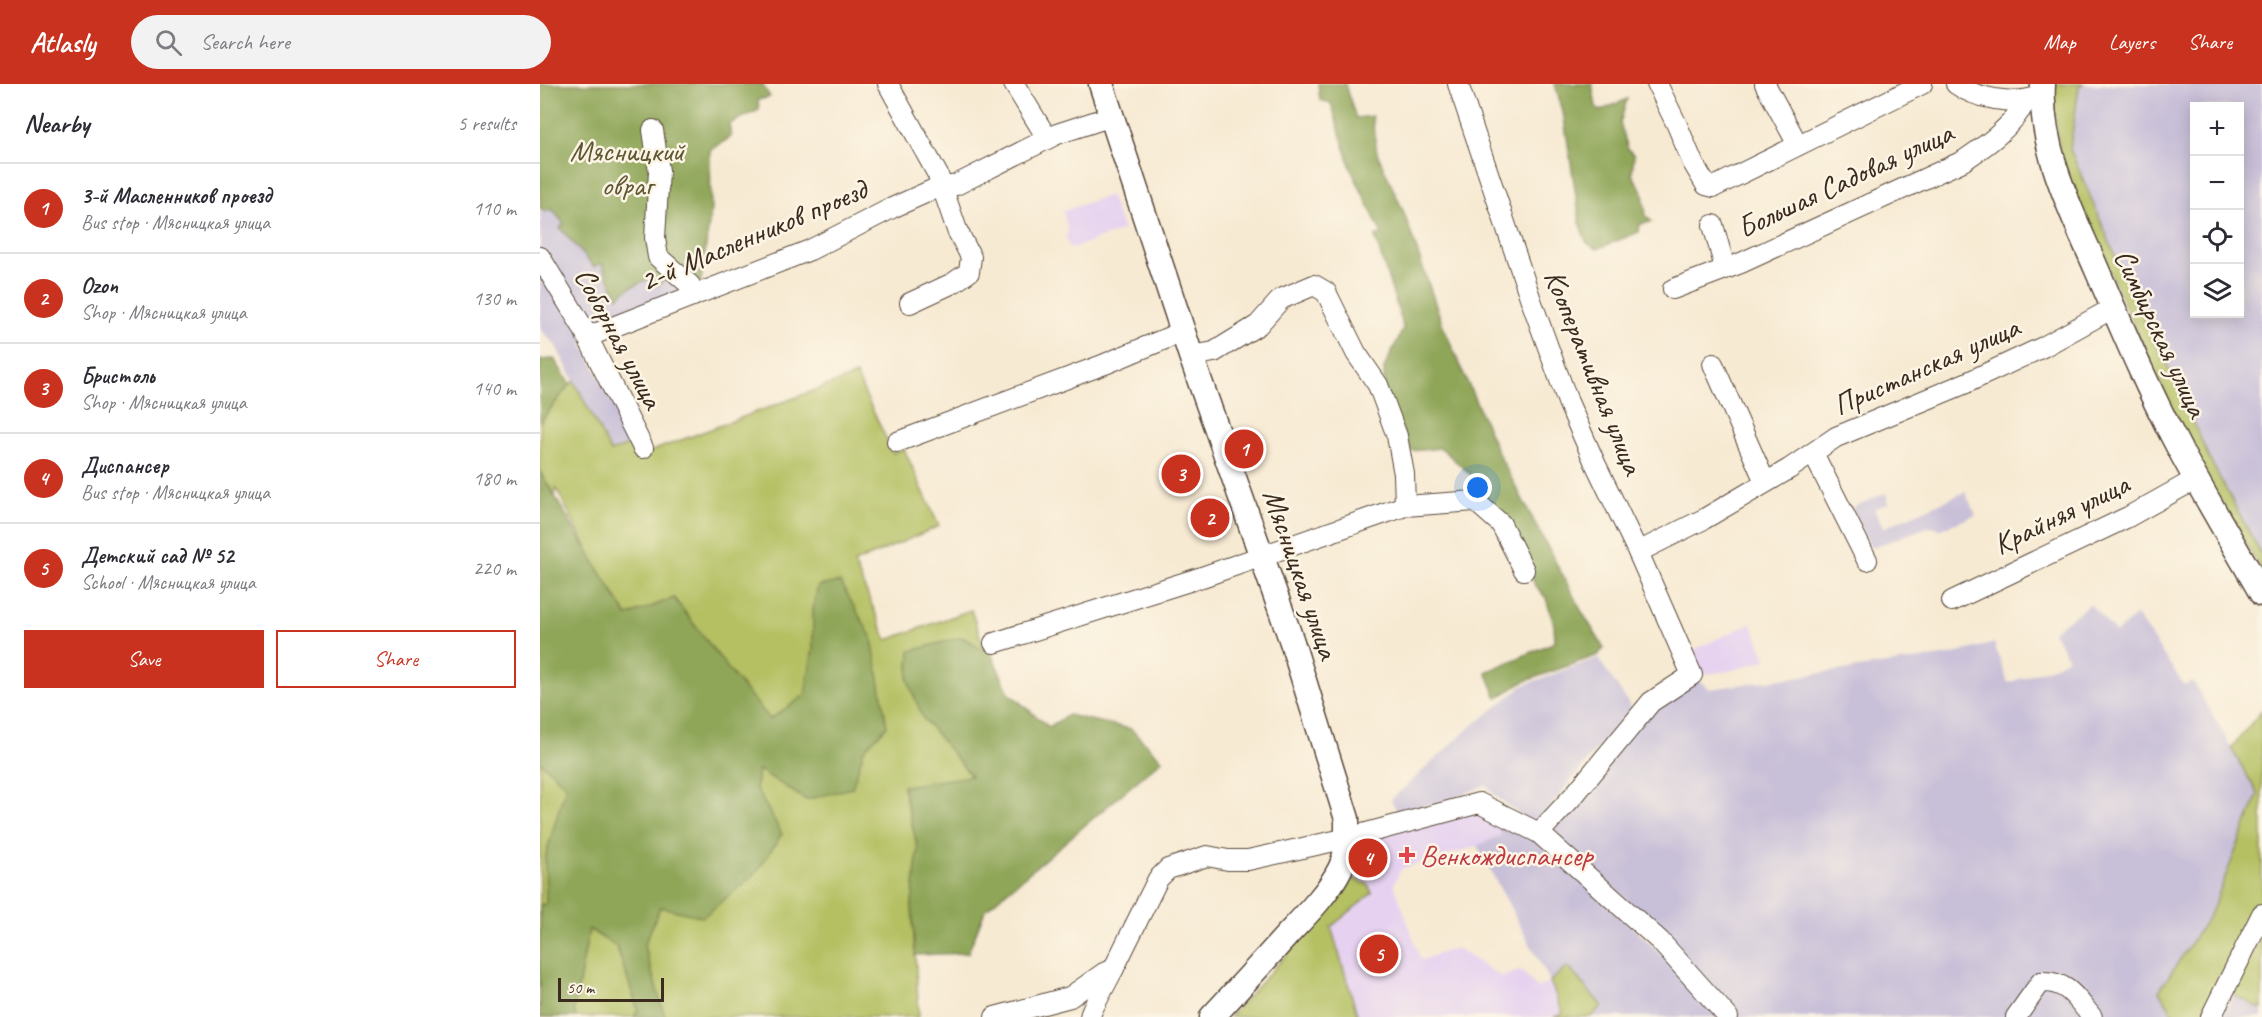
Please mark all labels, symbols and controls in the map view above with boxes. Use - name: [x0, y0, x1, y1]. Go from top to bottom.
- search box: [131, 15, 551, 69]
- text: Atlasly: [30, 25, 95, 60]
- icon: search: [152, 26, 185, 59]
- text: Search here: [200, 28, 290, 56]
- text: Map: [2043, 29, 2076, 55]
- text: Layers: [2109, 29, 2155, 55]
- text: Share: [2188, 29, 2232, 55]
- map controls: [2190, 102, 2244, 318]
- button: +: [2190, 102, 2244, 156]
- text: Nearby: [24, 107, 89, 140]
- text: 5 results: [457, 111, 516, 136]
- street label: Большая Садовая улица: [1731, 113, 1961, 247]
- park label: Мясницкий овраг: [570, 132, 686, 204]
- button: −: [2190, 156, 2244, 210]
- street label: 2-й Масленников проезд: [634, 169, 874, 300]
- text: 3-й Масленников проезд: [81, 182, 272, 210]
- text: 1: [39, 196, 48, 221]
- text: 110 m: [473, 196, 516, 221]
- text: Bus stop · Мясницкая улица: [81, 210, 270, 235]
- button: locate: [2190, 210, 2244, 264]
- street label: Симбирская улица: [2105, 243, 2217, 425]
- street label: Соборная улица: [566, 261, 673, 417]
- street label: Кооперативная улица: [1536, 264, 1653, 482]
- button: layers: [2190, 264, 2244, 318]
- text: Ozon: [81, 272, 118, 300]
- text: 2: [39, 286, 48, 311]
- text: 130 m: [473, 286, 516, 311]
- text: Shop · Мясницкая улица: [81, 300, 246, 325]
- street label: Пристанская улица: [1827, 307, 2027, 424]
- text: Бристоль: [81, 362, 155, 390]
- text: 3: [39, 376, 48, 401]
- text: 140 m: [473, 376, 516, 401]
- text: Shop · Мясницкая улица: [81, 390, 246, 415]
- pin: 1: [1224, 426, 1264, 472]
- text: Диспансер: [81, 452, 169, 480]
- pin: 3: [1162, 452, 1200, 496]
- street label: Крайняя улица: [1987, 464, 2137, 563]
- text: 4: [39, 466, 48, 491]
- text: 180 m: [473, 466, 516, 491]
- your location: [1463, 473, 1492, 502]
- text: Bus stop · Мясницкая улица: [81, 480, 270, 505]
- street label: Мясницкая улица: [1254, 484, 1348, 666]
- pin: 2: [1190, 496, 1230, 540]
- text: Детский сад № 52: [81, 542, 234, 570]
- text: 5: [39, 556, 48, 581]
- text: 220 m: [473, 556, 516, 581]
- text: School · Мясницкая улица: [81, 570, 255, 595]
- button: Save: [24, 630, 264, 688]
- button: Share: [276, 630, 516, 688]
- pin: 4: [1348, 836, 1388, 880]
- place label: Венкождиспансер: [1420, 836, 1594, 874]
- marker: Венкождиспансер: [1398, 846, 1416, 864]
- pin: 5: [1360, 932, 1398, 976]
- scale bar: [558, 975, 664, 1002]
- text: 50 m: [567, 978, 594, 998]

